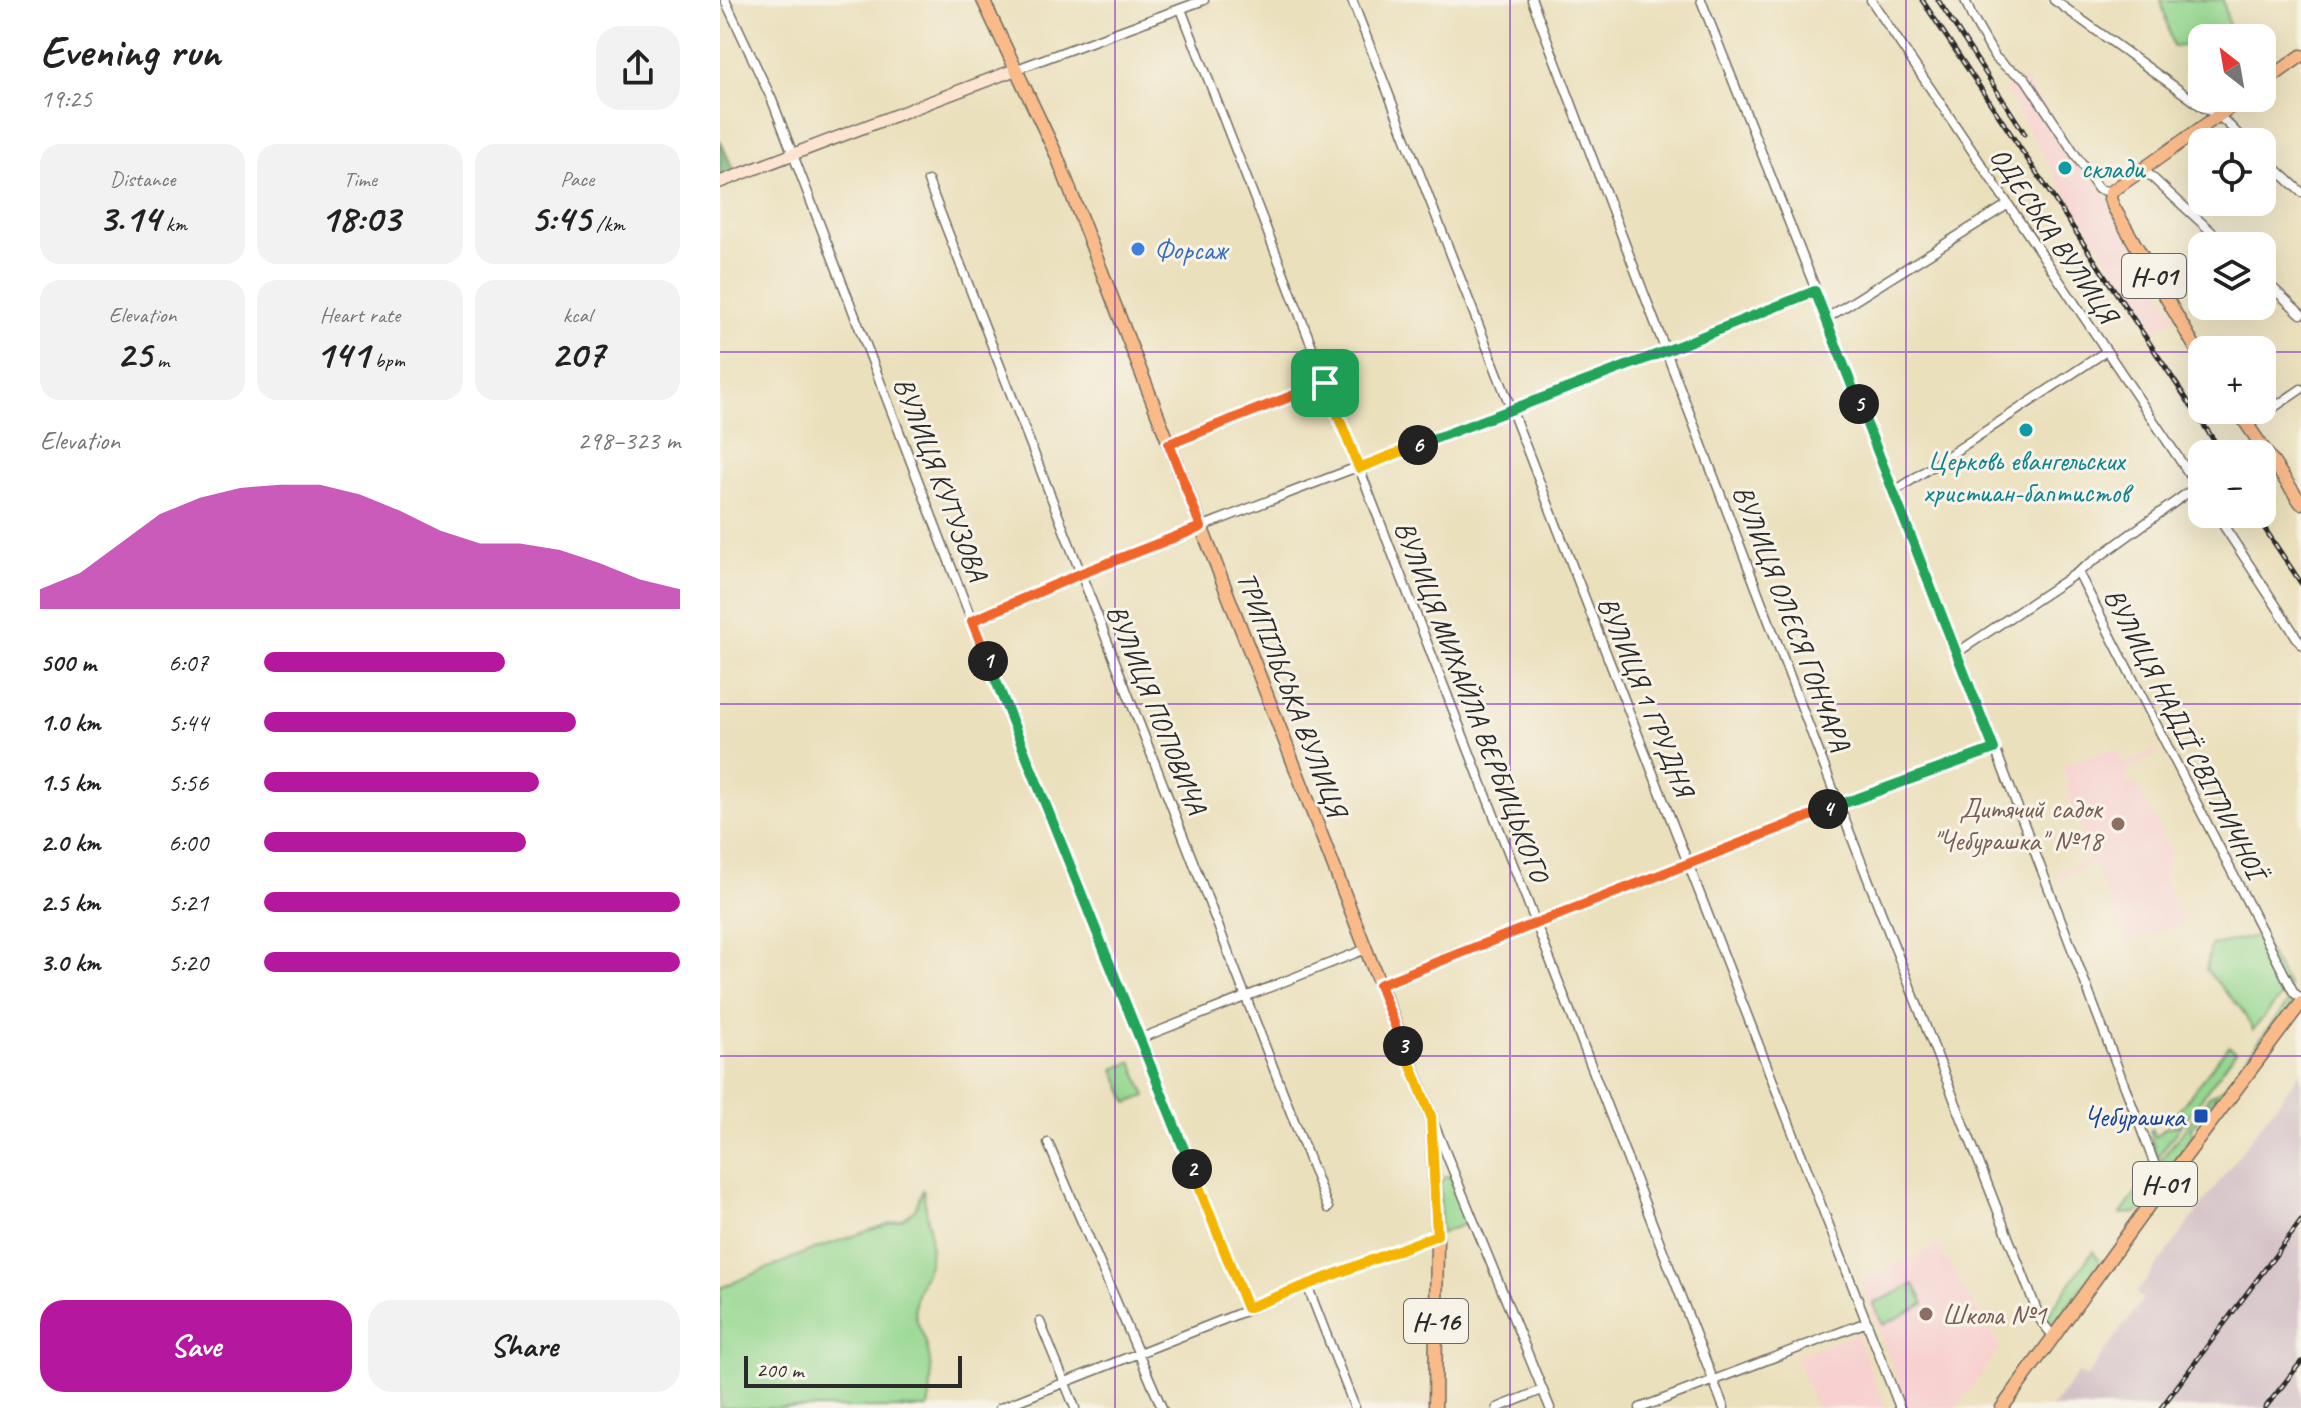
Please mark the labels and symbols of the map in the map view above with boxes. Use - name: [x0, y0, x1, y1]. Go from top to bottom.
- north arrow: [2188, 24, 2276, 112]
- street label: ОДЕСЬКА ВУЛИЦЯ: [1982, 140, 2128, 333]
- place label: склади: [2081, 151, 2146, 186]
- marker: склади: [2056, 159, 2074, 177]
- place label: Форсаж: [1154, 232, 1230, 267]
- marker: Форсаж: [1129, 240, 1147, 258]
- road number: Н-01: [2122, 254, 2186, 298]
- pin: [1291, 349, 1359, 417]
- street label: ВУЛИЦЯ КУТУЗОВА: [886, 372, 997, 587]
- pin: 5: [1839, 384, 1879, 424]
- marker: Церковь евангельских христиан-баптистов: [2017, 421, 2035, 439]
- pin: 6: [1398, 425, 1438, 465]
- place label: Церковь евангельских христиан-баптистов: [1923, 443, 2134, 510]
- street label: ВУЛИЦЯ ОЛЕСЯ ГОНЧАРА: [1725, 480, 1859, 757]
- street label: ВУЛИЦЯ МИХАЙЛА ВЕРБИЦЬКОГО: [1387, 516, 1558, 889]
- street label: ТРИПІЛЬСЬКА ВУЛИЦЯ: [1229, 567, 1356, 825]
- street label: ВУЛИЦЯ НАДІЇ СВІТЛИЧНОЇ: [2097, 582, 2276, 889]
- street label: ВУЛИЦЯ 1 ГРУДНЯ: [1590, 591, 1703, 804]
- street label: ВУЛИЦЯ ПОПОВИЧА: [1099, 599, 1216, 820]
- pin: 1: [968, 641, 1008, 681]
- pin: 4: [1808, 789, 1848, 829]
- place label: Дитячий садок "Чебурашка" №18: [1933, 791, 2104, 858]
- marker: Дитячий садок "Чебурашка" №18: [2109, 815, 2127, 833]
- pin: 3: [1383, 1026, 1423, 1066]
- place label: Чебурашка: [2084, 1099, 2187, 1134]
- marker: Чебурашка: [2192, 1107, 2210, 1125]
- pin: 2: [1172, 1149, 1212, 1189]
- road number: Н-01: [2133, 1162, 2197, 1206]
- place label: Школа №1: [1942, 1297, 2048, 1332]
- road number: Н-16: [1404, 1299, 1468, 1343]
- marker: Школа №1: [1917, 1305, 1935, 1323]
- scale bar: [744, 1352, 962, 1388]

